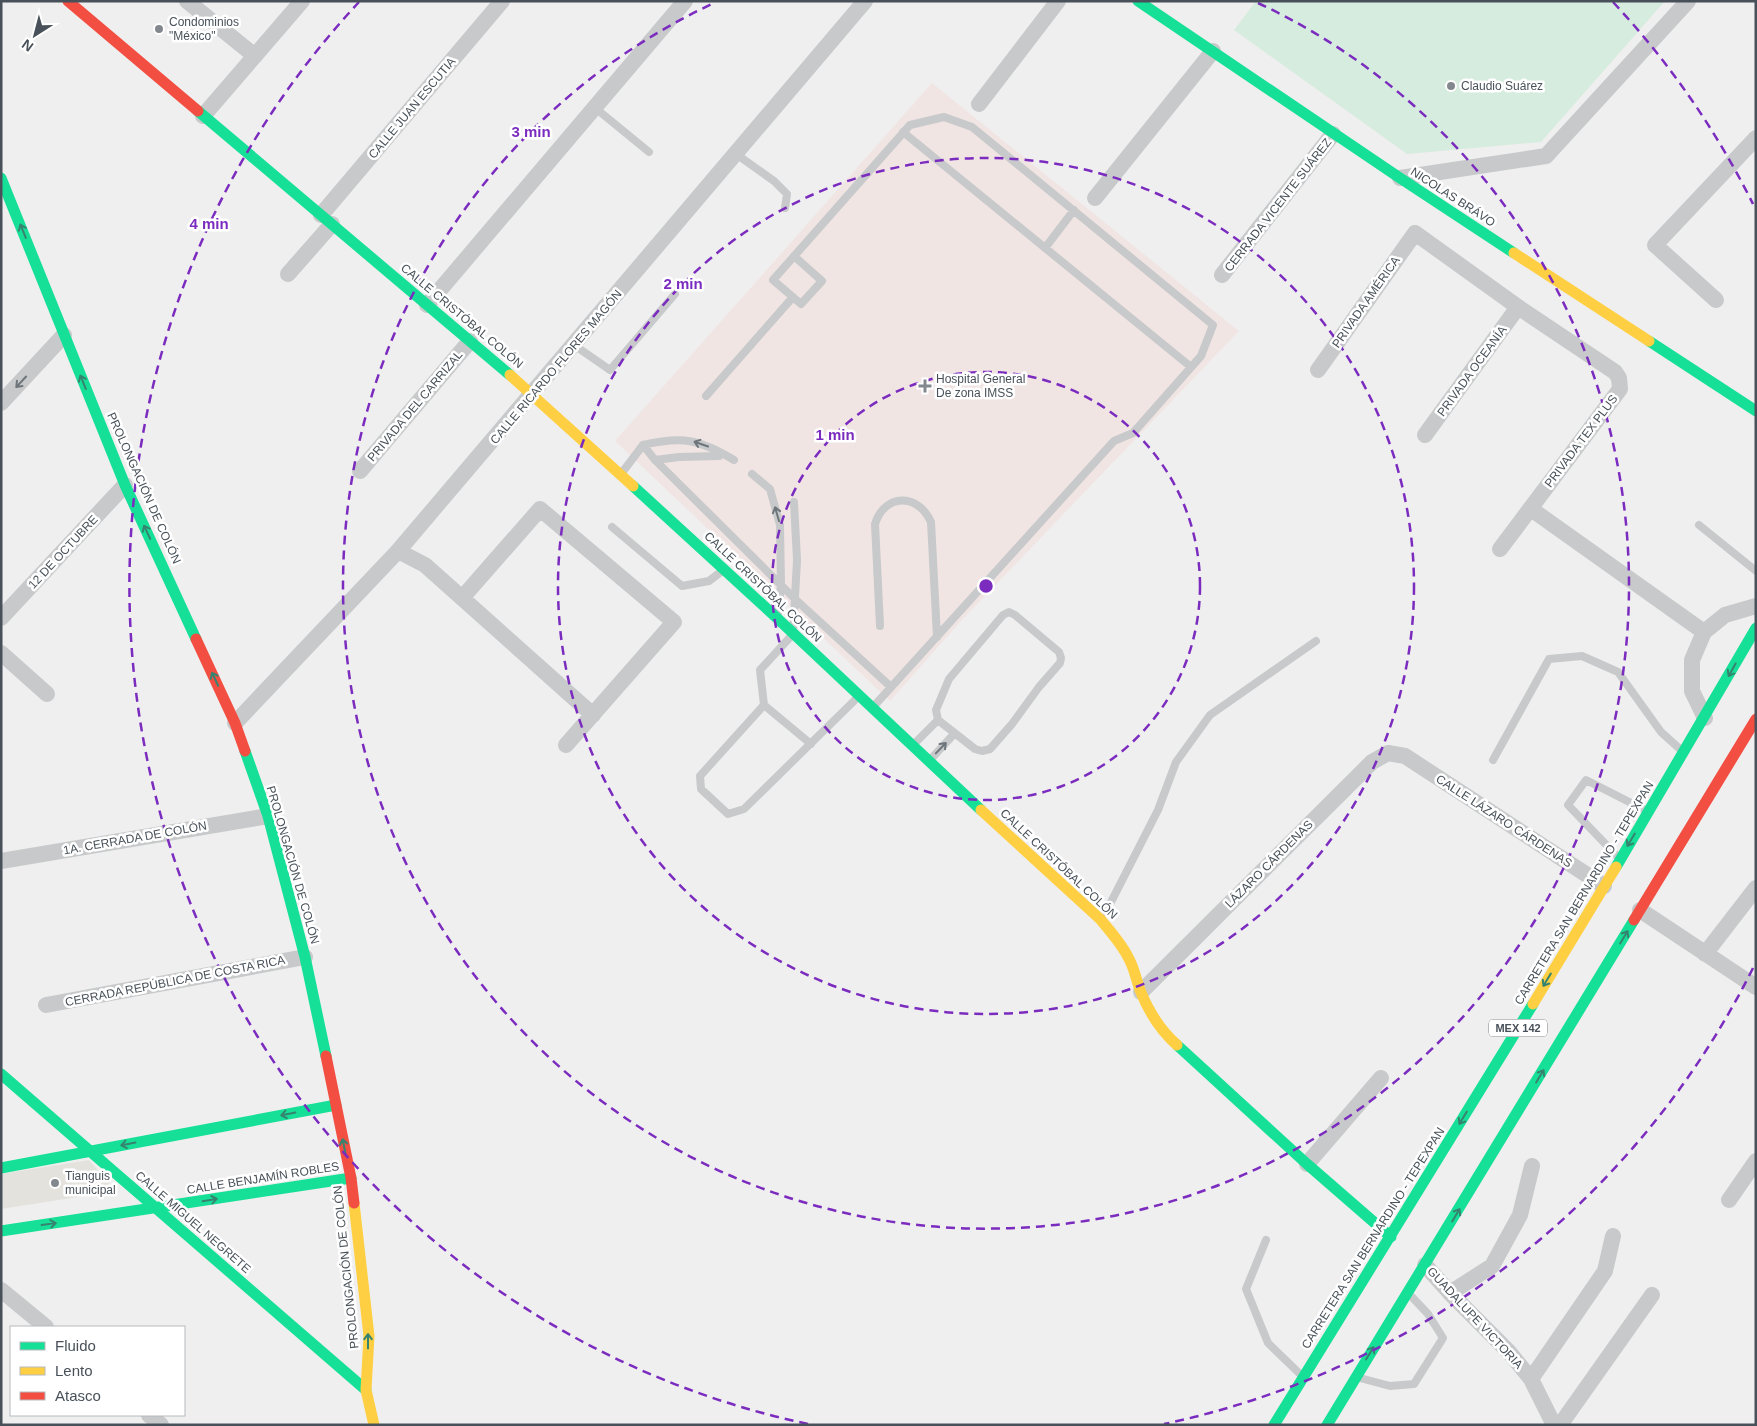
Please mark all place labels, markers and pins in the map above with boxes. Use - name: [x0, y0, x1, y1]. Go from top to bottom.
- place label: Condominios "México": [169, 15, 239, 43]
- marker: Condominios "México": [153, 23, 165, 35]
- place label: Claudio Suárez: [1461, 79, 1543, 93]
- marker: Claudio Suárez: [1445, 80, 1457, 92]
- place label: Hospital General De zona IMSS: [936, 372, 1025, 400]
- marker: Hospital General De zona IMSS: [918, 379, 932, 393]
- centre of rings: [977, 577, 995, 595]
- place label: Tianguis municipal: [65, 1169, 116, 1197]
- marker: Tianguis municipal: [49, 1177, 61, 1189]

